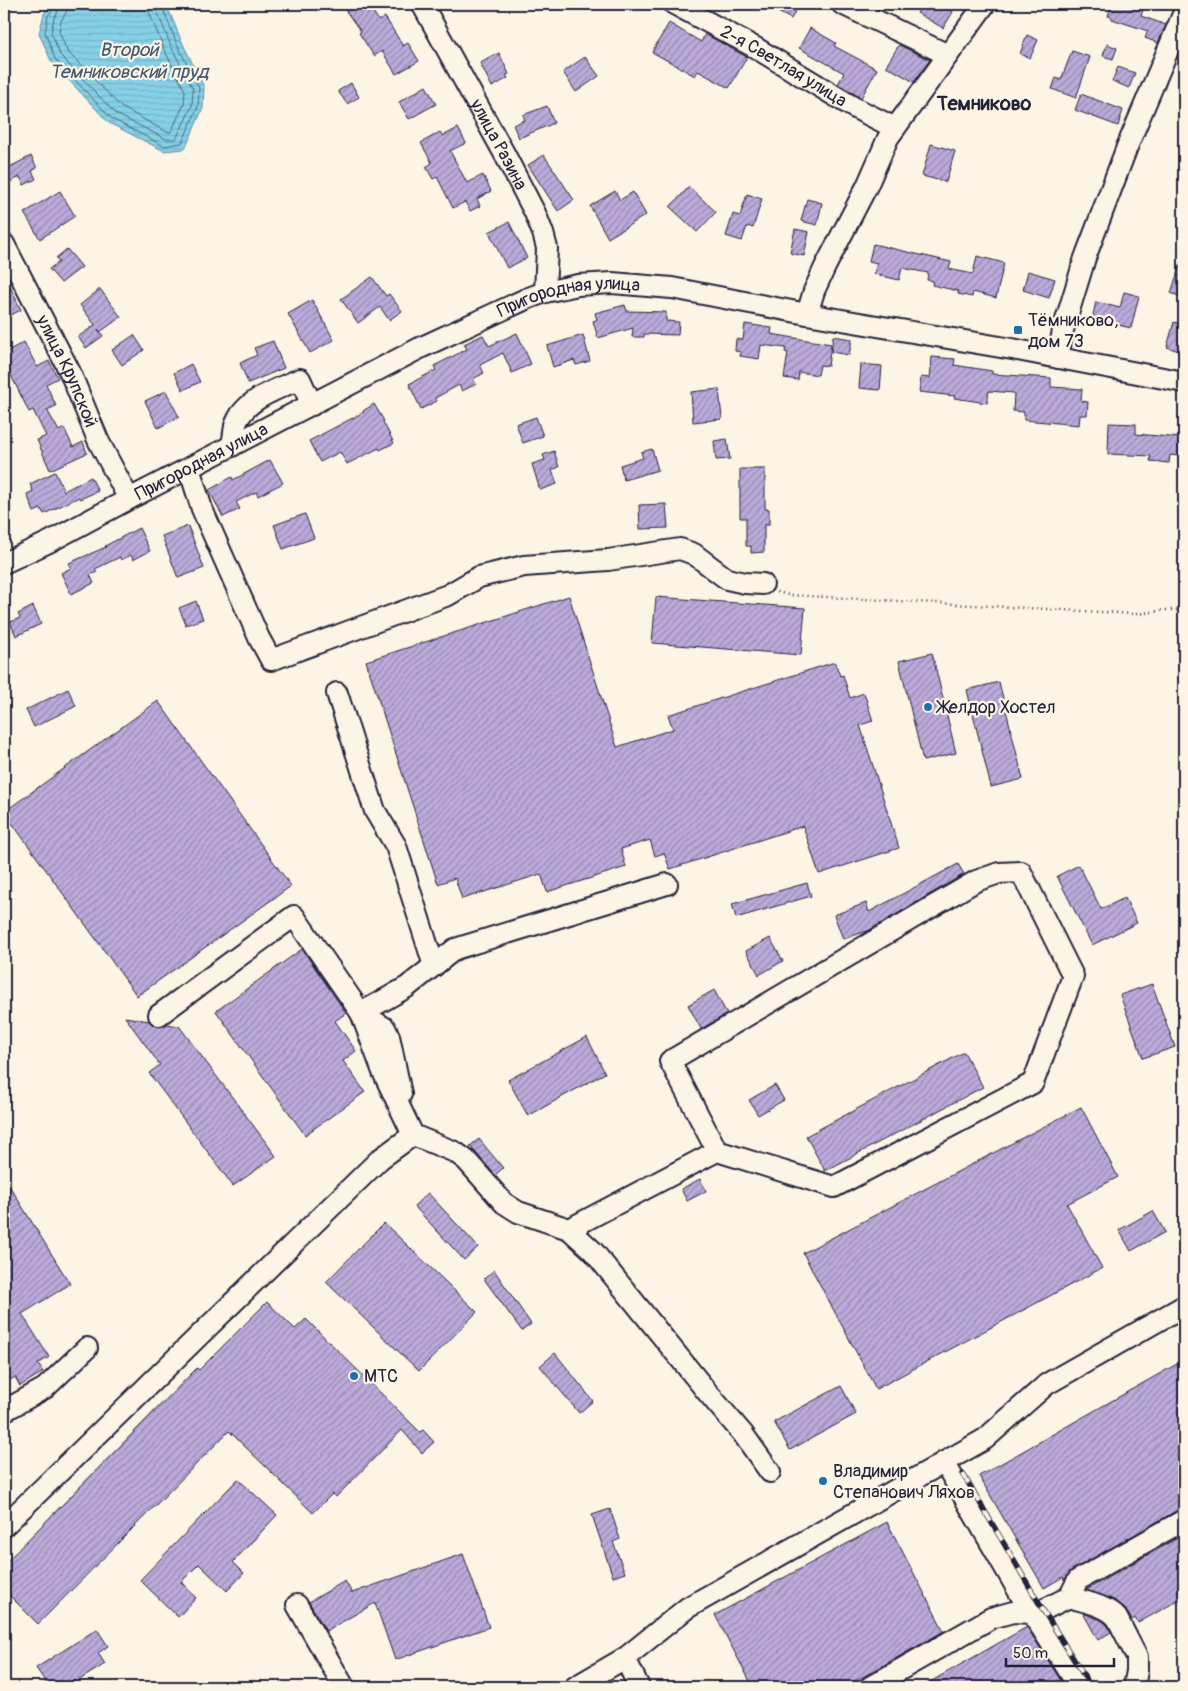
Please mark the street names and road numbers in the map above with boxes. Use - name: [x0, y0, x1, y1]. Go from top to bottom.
- street label: 2-я Светлая улица: [717, 20, 851, 112]
- street label: улица Разина: [464, 94, 533, 194]
- street label: Пригородная улица: [494, 271, 641, 322]
- street label: улица Крупской: [31, 310, 103, 431]
- street label: Пригородная улица: [131, 417, 272, 505]

